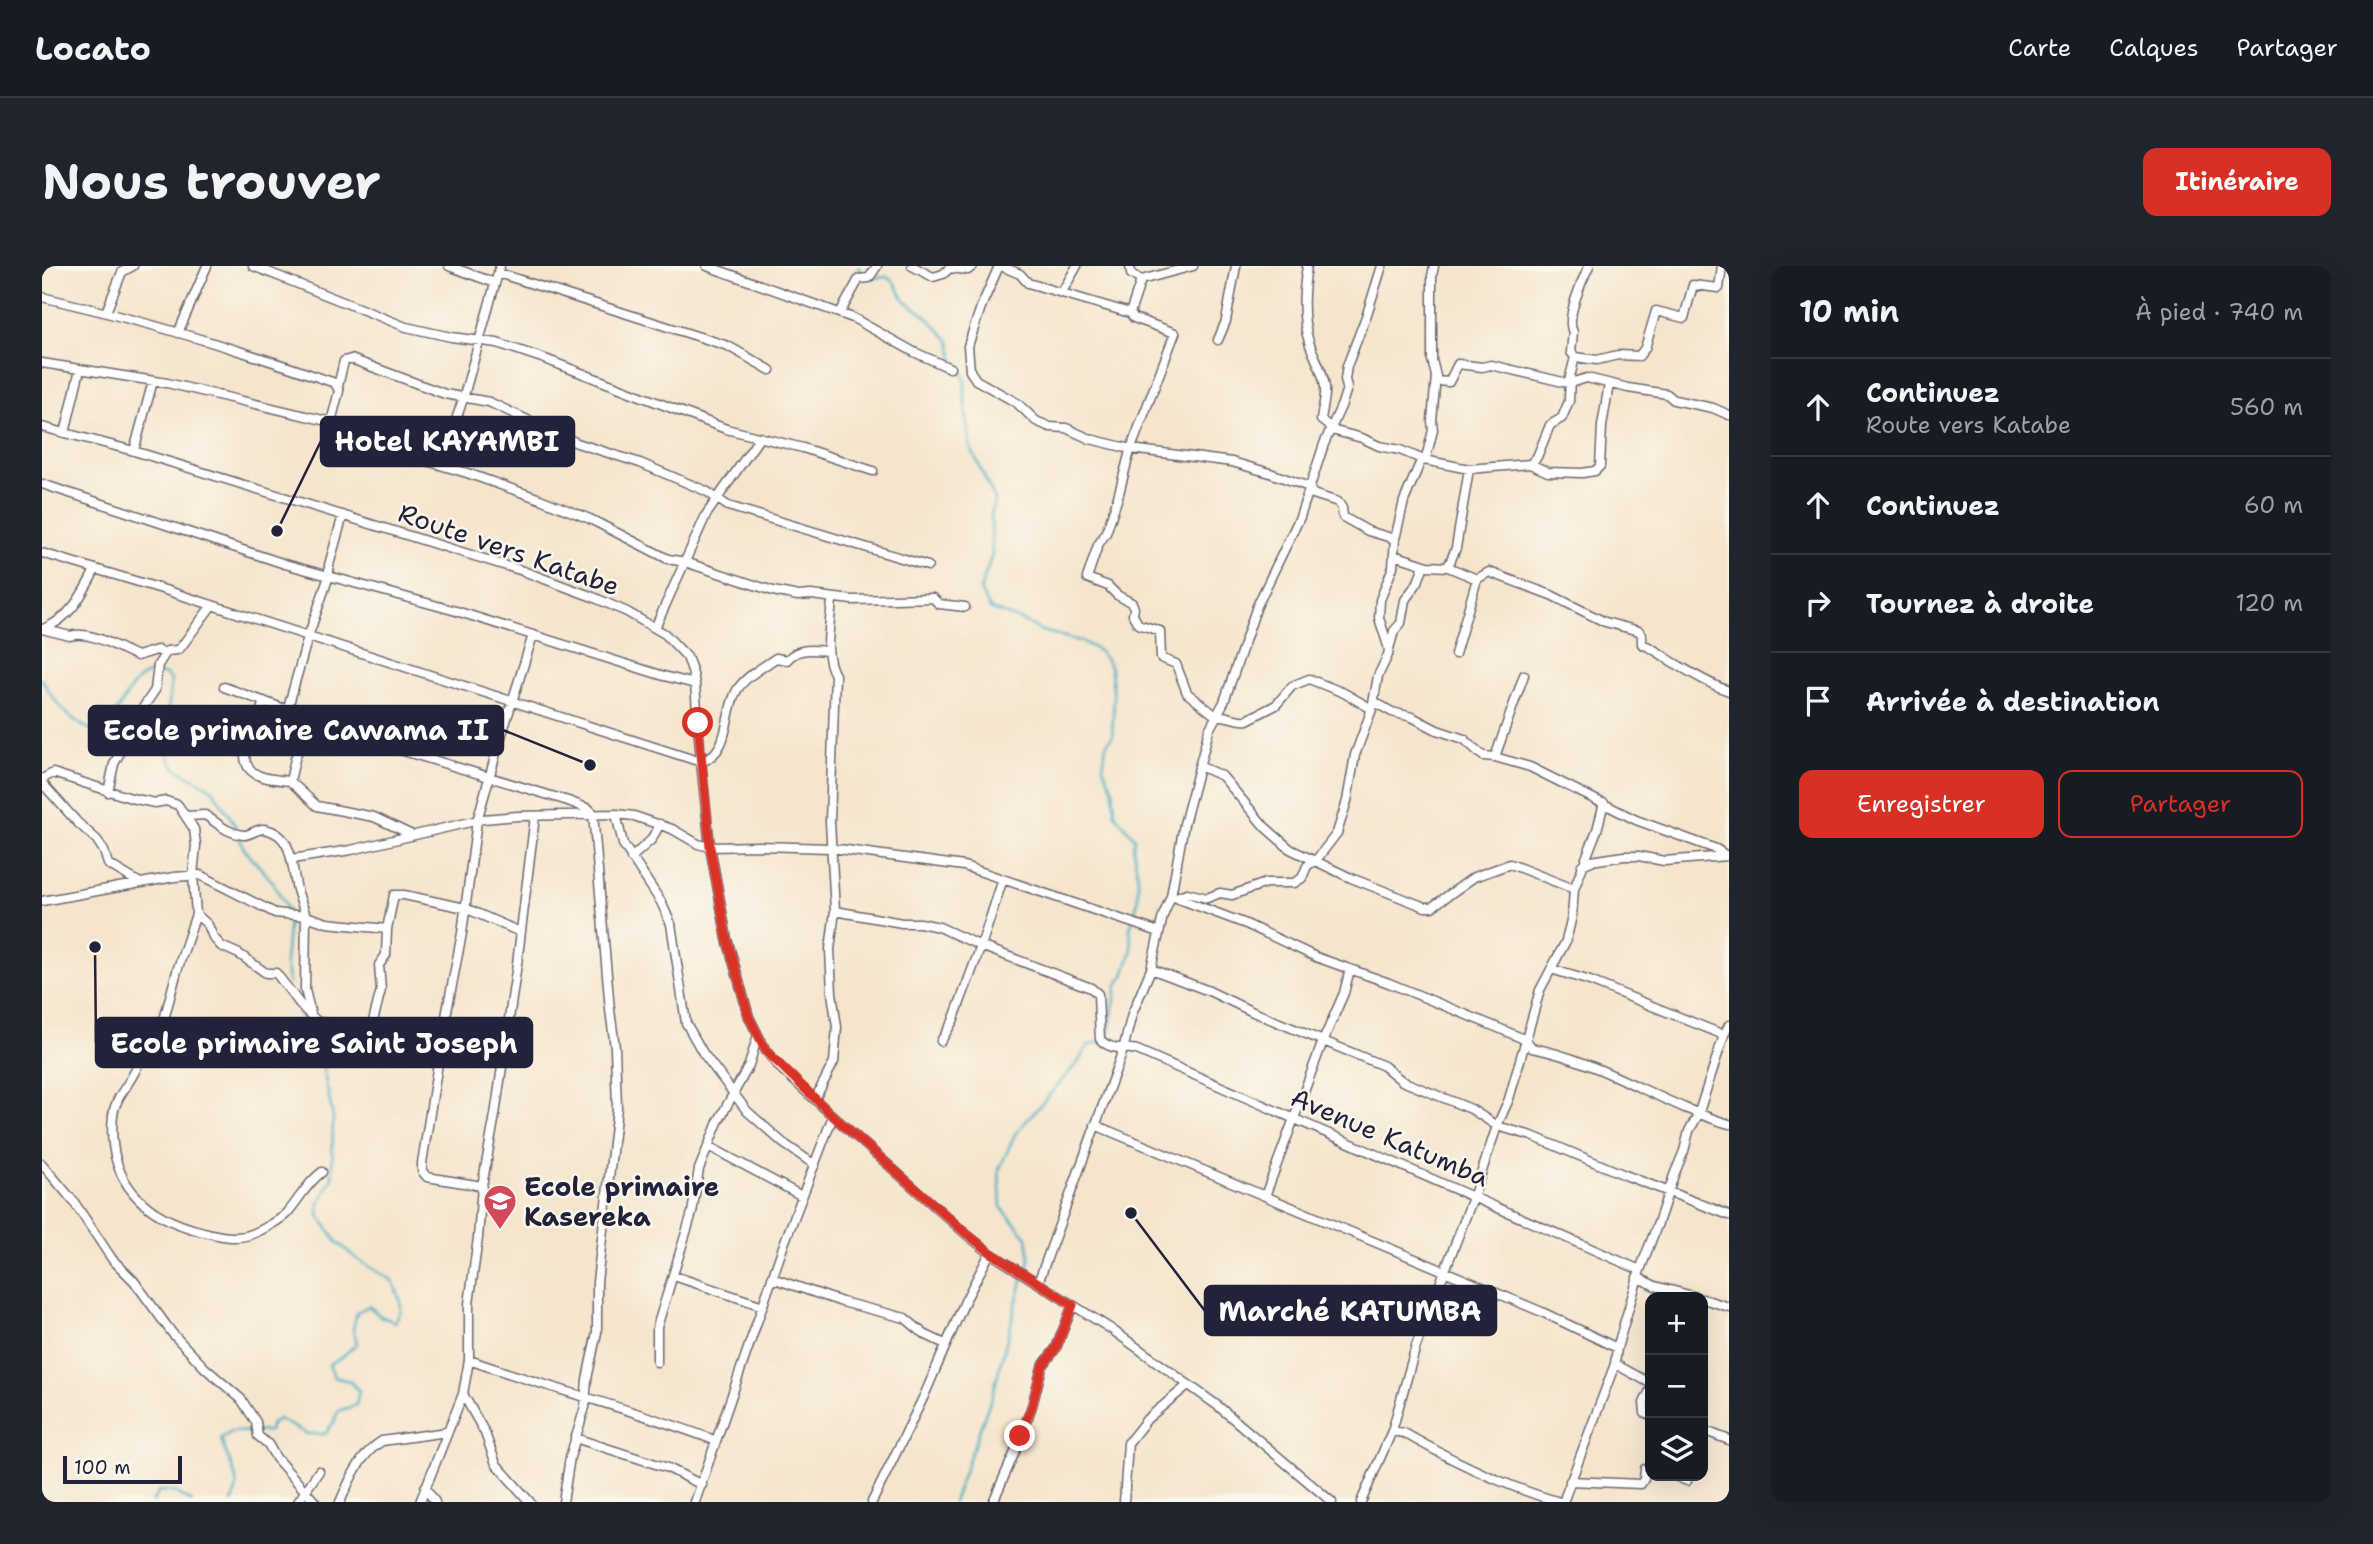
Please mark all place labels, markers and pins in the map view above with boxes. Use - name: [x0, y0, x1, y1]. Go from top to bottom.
- callout: Hotel KAYAMBI: [321, 417, 574, 466]
- callout: Ecole primaire Cawama II: [89, 706, 503, 755]
- callout: Ecole primaire Saint Joseph: [96, 1018, 532, 1067]
- place label: Ecole primaire Kasereka: [524, 1169, 719, 1234]
- school or university icon: Ecole primaire Kasereka: [481, 1182, 519, 1231]
- callout: Marché KATUMBA: [1205, 1286, 1496, 1335]

